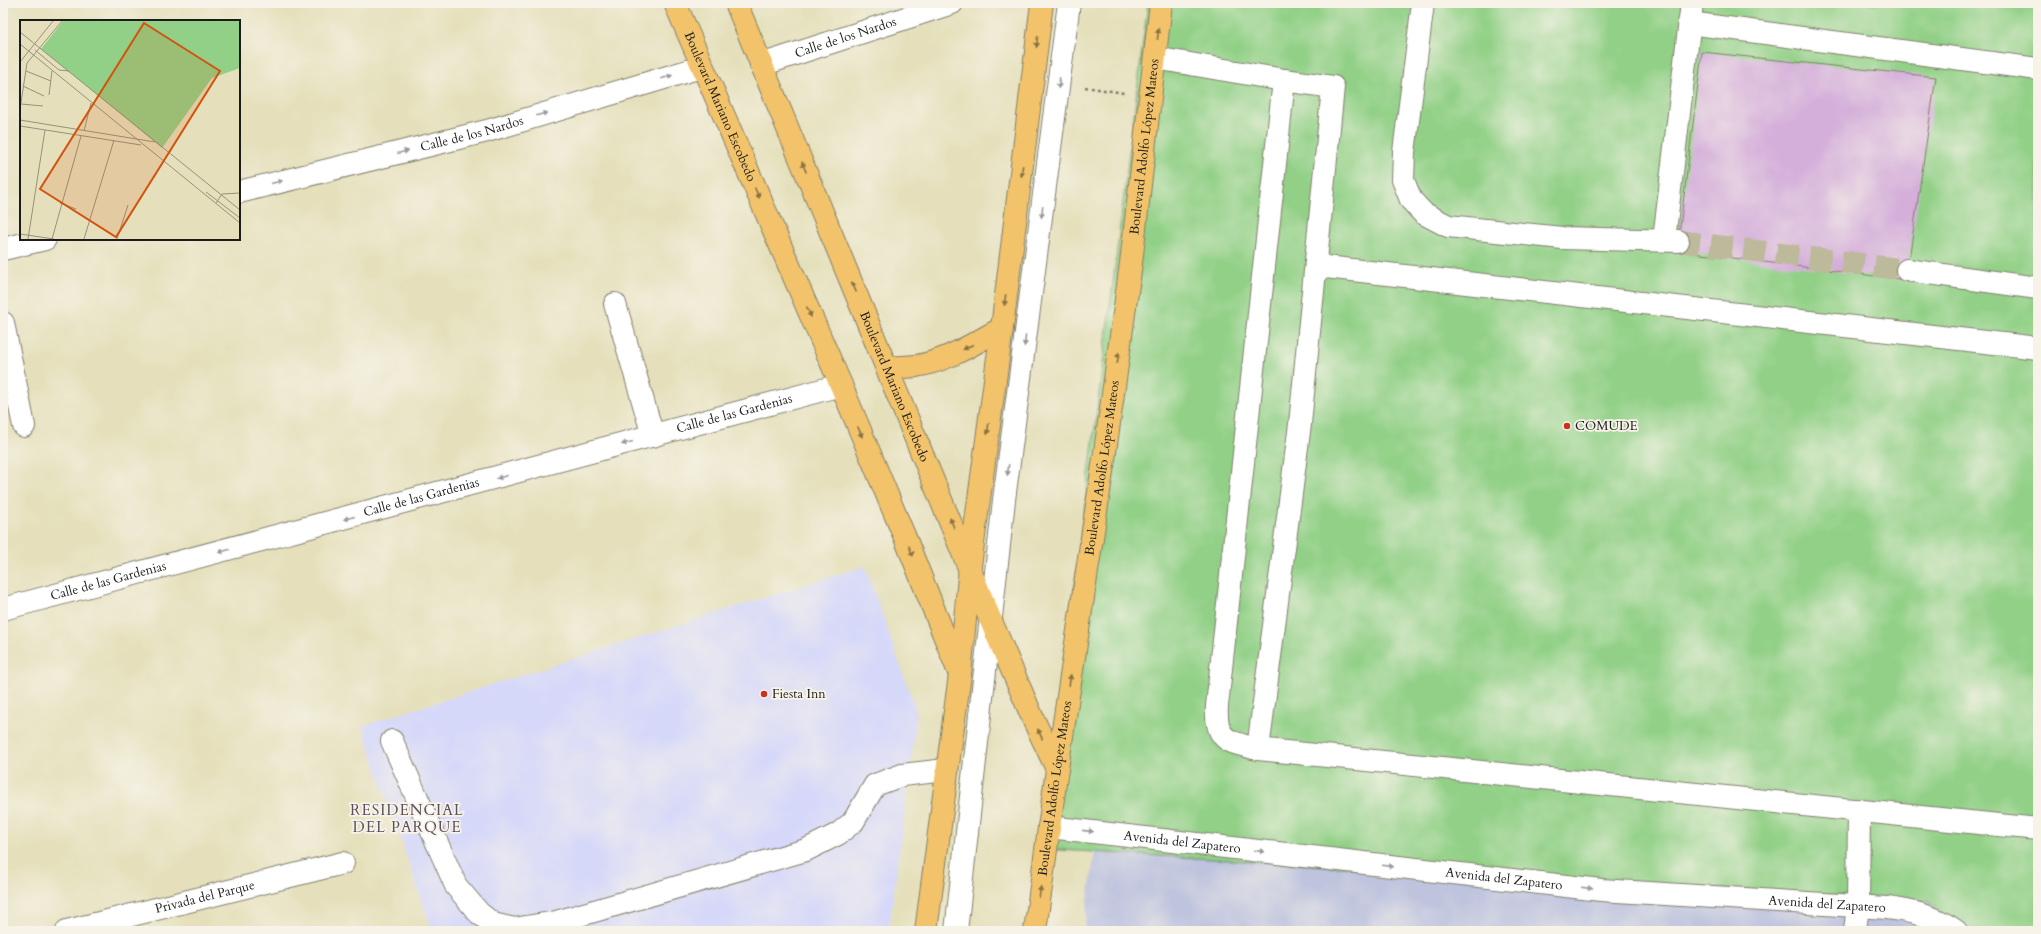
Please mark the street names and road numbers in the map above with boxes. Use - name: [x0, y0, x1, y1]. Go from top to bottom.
- street label: Calle de los Nardos: [792, 13, 899, 62]
- street label: Boulevard Mariano Escobedo: [680, 29, 761, 184]
- street label: Boulevard Adolfo López Mateos: [1125, 58, 1164, 236]
- street label: Calle de los Nardos: [418, 112, 526, 156]
- street label: Boulevard Mariano Escobedo: [855, 308, 933, 465]
- street label: Boulevard Adolfo López Mateos: [1080, 379, 1124, 557]
- street label: Calle de las Gardenias: [674, 389, 794, 438]
- street label: Calle de las Gardenias: [361, 473, 481, 521]
- street label: Calle de las Gardenias: [48, 557, 168, 605]
- street label: Boulevard Adolfo López Mateos: [1034, 699, 1076, 877]
- street label: Avenida del Zapatero: [1123, 827, 1242, 858]
- street label: Avenida del Zapatero: [1445, 863, 1564, 895]
- street label: Privada del Parque: [153, 876, 257, 918]
- street label: Avenida del Zapatero: [1768, 892, 1886, 917]

